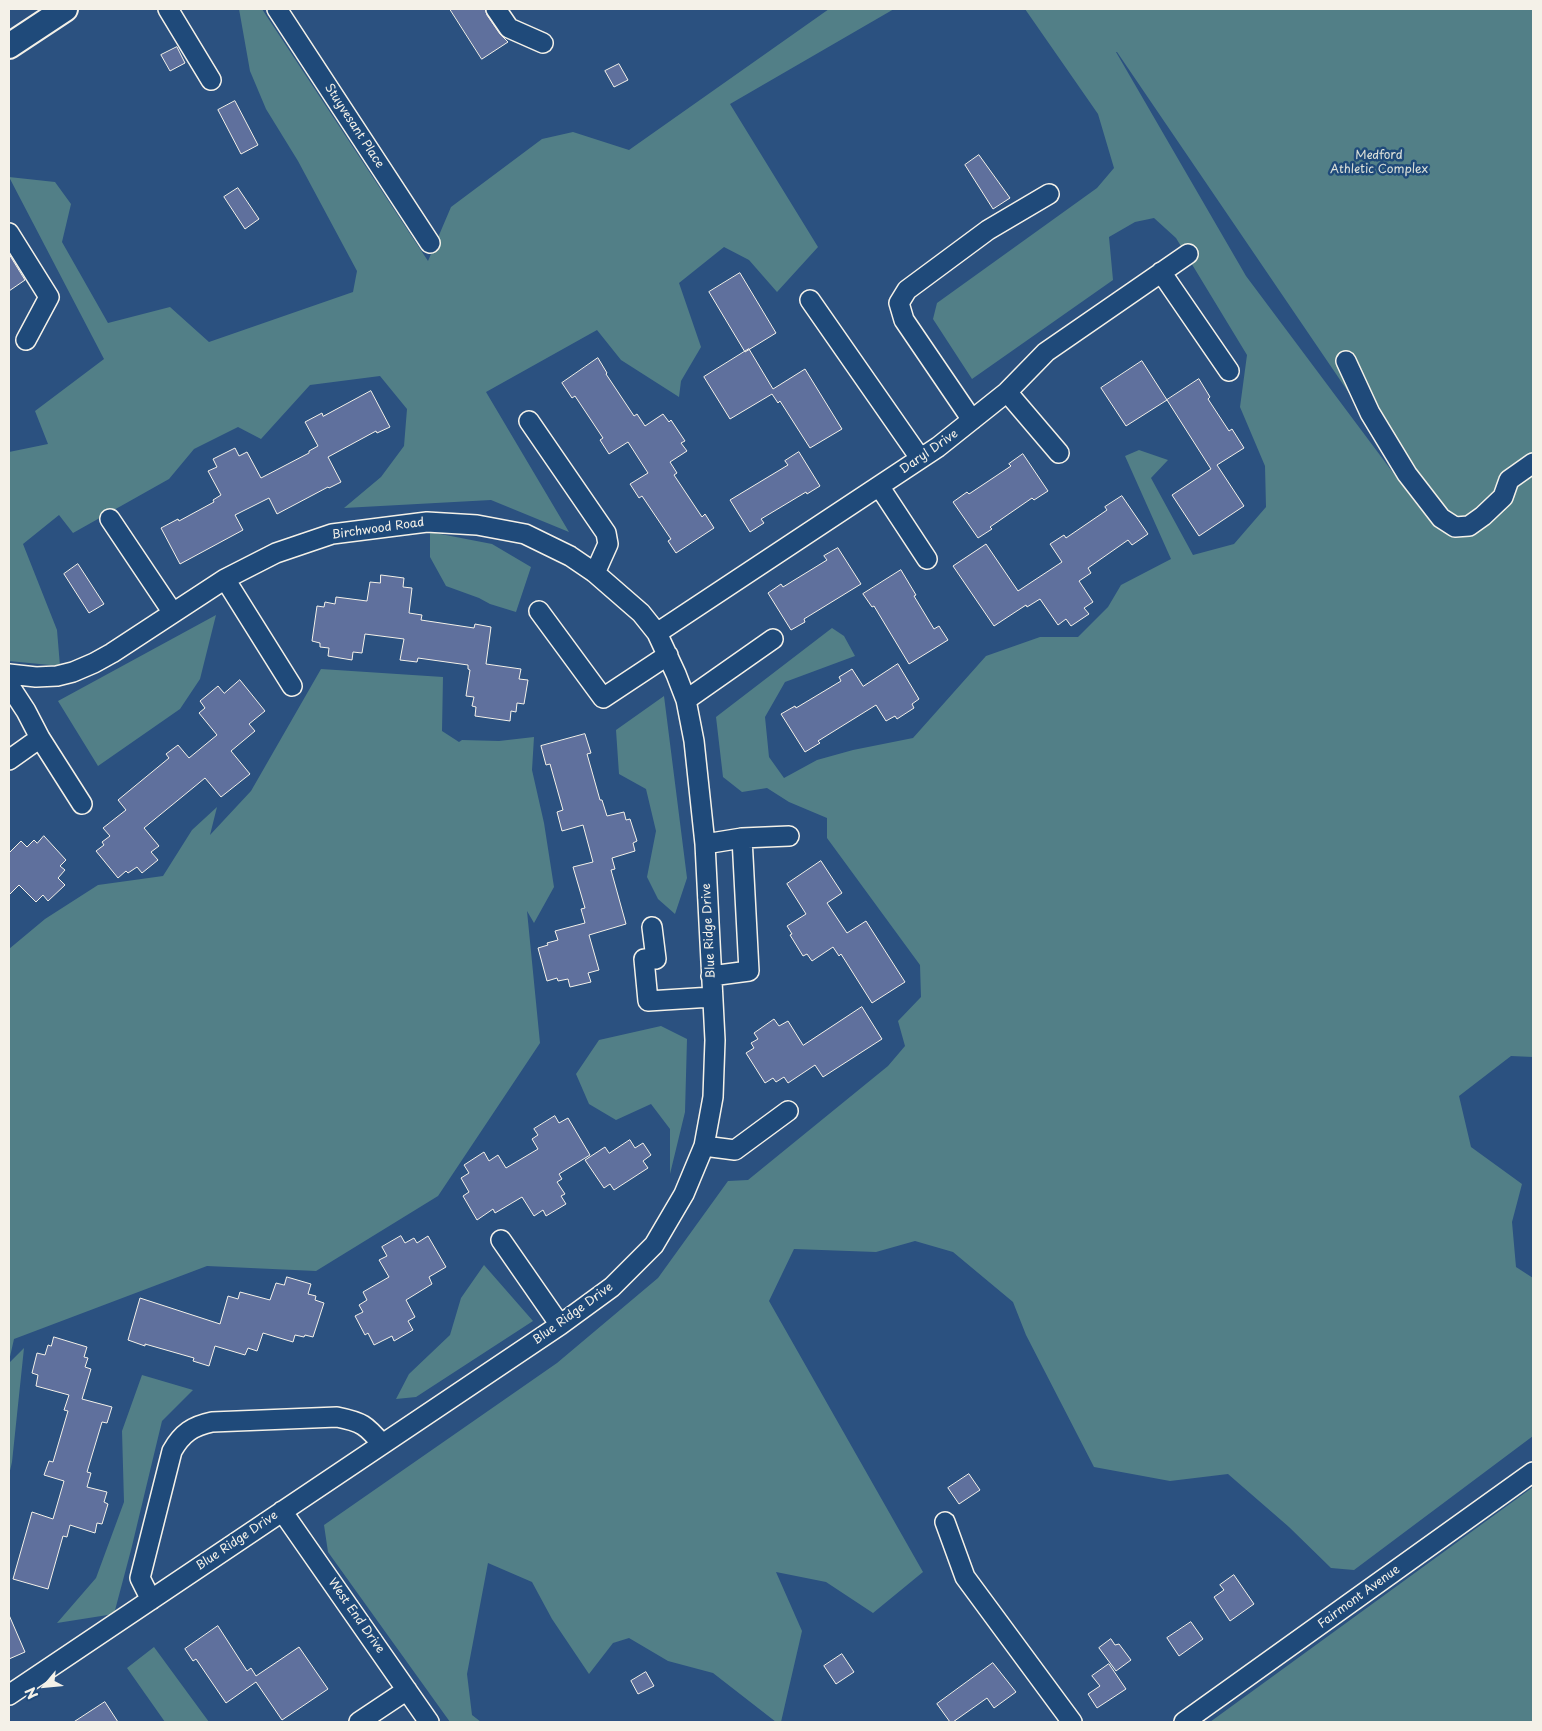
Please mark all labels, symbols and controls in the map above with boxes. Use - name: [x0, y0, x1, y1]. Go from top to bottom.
- street label: Stuyvesant Place: [321, 81, 387, 171]
- park label: Medford Athletic Complex: [1330, 149, 1428, 177]
- street label: Daryl Drive: [897, 427, 961, 477]
- street label: Birchwood Road: [331, 515, 425, 543]
- street label: Blue Ridge Drive: [699, 883, 719, 979]
- street label: Blue Ridge Drive: [530, 1280, 616, 1348]
- street label: Blue Ridge Drive: [193, 1508, 281, 1574]
- street label: Fairmont Avenue: [1315, 1562, 1403, 1632]
- street label: West End Drive: [325, 1576, 387, 1656]
- north arrow: [20, 1661, 70, 1711]
- text: N: [19, 1683, 43, 1703]

